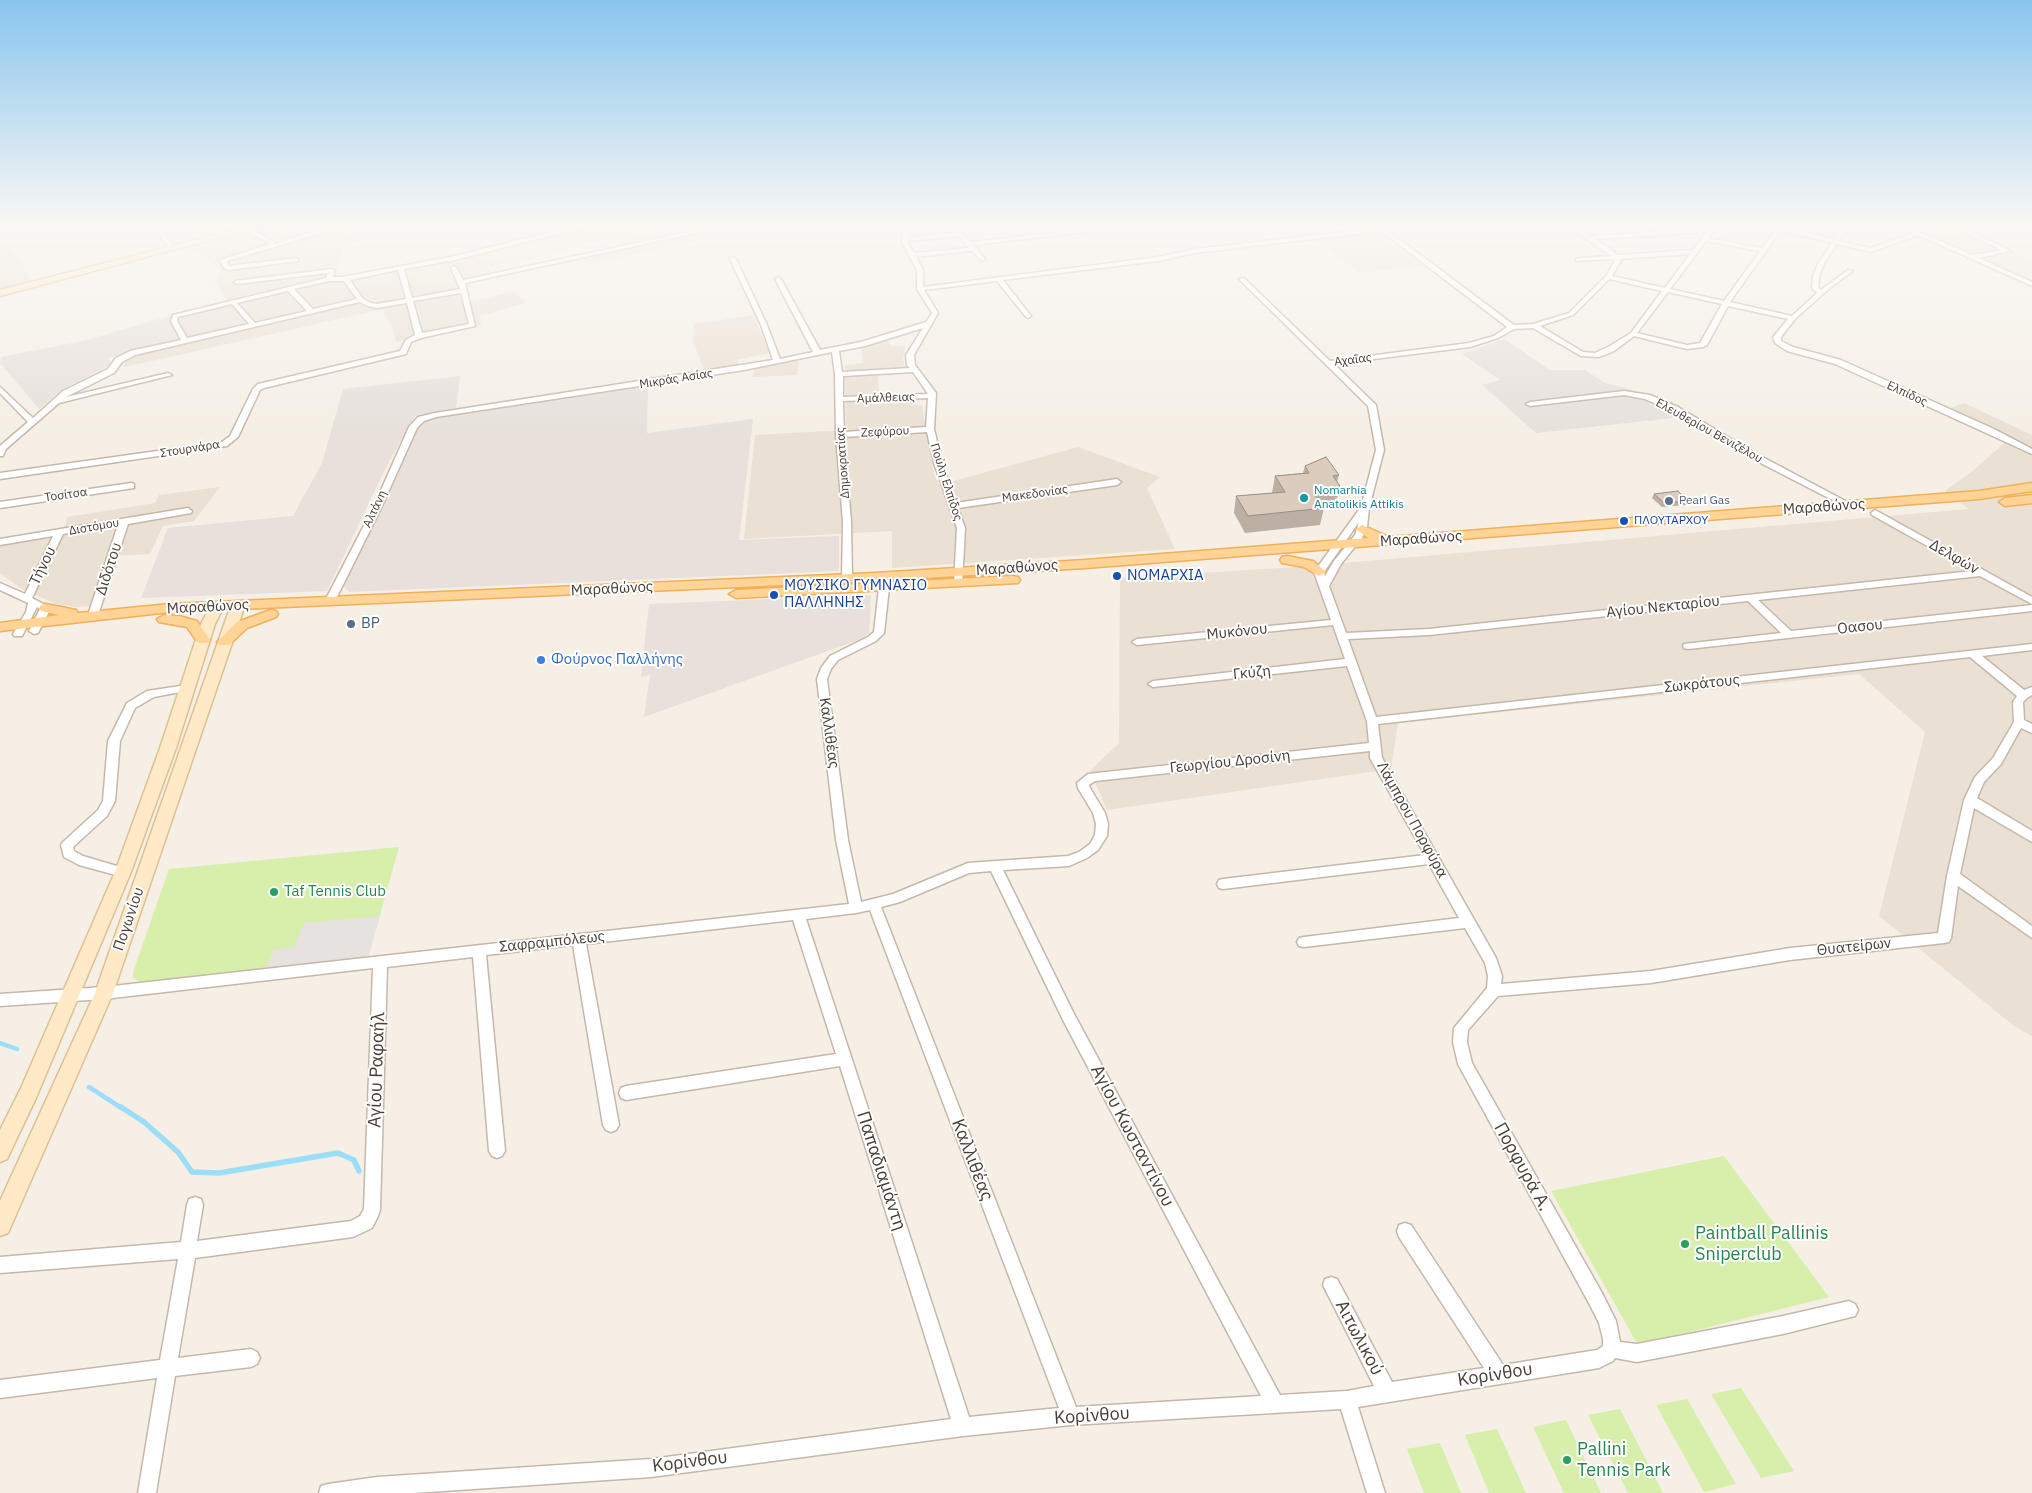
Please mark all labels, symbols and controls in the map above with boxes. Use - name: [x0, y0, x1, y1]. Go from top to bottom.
- street label: Αχαΐας: [1333, 351, 1373, 369]
- street label: Μικράς Ασίας: [638, 366, 714, 392]
- street label: Ελπίδος: [1884, 378, 1930, 410]
- street label: Αμάλθειας: [857, 390, 915, 406]
- street label: Ελευθερίου Βενιζέλου: [1653, 396, 1765, 466]
- street label: Ζεφύρου: [860, 424, 910, 440]
- street label: Δημοκρατίας: [833, 427, 853, 499]
- street label: Στουρνάρα: [159, 437, 221, 461]
- street label: Πούλη Ελπίδος: [927, 441, 965, 523]
- street label: Μακεδονίας: [1001, 482, 1069, 506]
- place label: Nomarhia Anatolikis Attikis: [1314, 484, 1404, 512]
- street label: Τοσίτσα: [44, 485, 88, 505]
- street label: Αλτάνη: [360, 488, 390, 530]
- marker: Nomarhia Anatolikis Attikis: [1298, 492, 1310, 504]
- place label: Pearl Gas: [1679, 494, 1730, 508]
- marker: Pearl Gas: [1663, 495, 1675, 507]
- street label: Μαραθώνος: [1782, 495, 1866, 519]
- place label: ΠΛΟΥΤΑΡΧΟΥ: [1634, 514, 1708, 528]
- street label: Διστόμου: [68, 515, 120, 539]
- marker: ΠΛΟΥΤΑΡΧΟΥ: [1618, 515, 1630, 527]
- street label: Μαραθώνος: [1379, 527, 1463, 551]
- street label: Δελφών: [1926, 536, 1982, 578]
- street label: Διδότου: [92, 540, 126, 598]
- street label: Τήνου: [26, 544, 60, 588]
- street label: Μαραθώνος: [975, 556, 1059, 580]
- place label: ΝΟΜΑΡΧΙΑ: [1127, 567, 1204, 585]
- marker: ΝΟΜΑΡΧΙΑ: [1111, 570, 1123, 582]
- place label: ΜΟΥΣΙΚΟ ΓΥΜΝΑΣΙΟ ΠΑΛΛΗΝΗΣ: [784, 577, 927, 612]
- street label: Μαραθώνος: [570, 578, 654, 600]
- marker: ΜΟΥΣΙΚΟ ΓΥΜΝΑΣΙΟ ΠΑΛΛΗΝΗΣ: [768, 589, 780, 601]
- street label: Αγίου Νεκταρίου: [1605, 592, 1721, 622]
- street label: Μαραθώνος: [166, 596, 250, 618]
- place label: BP: [361, 615, 380, 633]
- street label: Οασου: [1836, 616, 1884, 638]
- marker: BP: [345, 618, 357, 630]
- street label: Μυκόνου: [1206, 620, 1268, 644]
- place label: Φούρνος Παλλήνης: [551, 651, 683, 669]
- marker: Φούρνος Παλλήνης: [535, 654, 547, 666]
- street label: Γκύζη: [1232, 662, 1272, 684]
- street label: Σωκράτους: [1663, 671, 1741, 697]
- street label: Καλλιθέας: [815, 696, 843, 770]
- street label: Γεωργίου Δροσίνη: [1169, 747, 1291, 777]
- street label: Λάμπρου Πορφύρα: [1373, 759, 1451, 881]
- place label: Taf Tennis Club: [284, 883, 386, 901]
- street label: Πογωνίου: [110, 885, 148, 953]
- marker: Taf Tennis Club: [268, 886, 280, 898]
- street label: Σαφραμπόλεως: [498, 927, 606, 957]
- street label: Θυατείρων: [1816, 934, 1892, 960]
- street label: Αγίου Ραφαήλ: [364, 1012, 390, 1128]
- street label: Αγίου Κωσταντίνου: [1086, 1061, 1178, 1211]
- street label: Παπαδιαμάντη: [852, 1109, 910, 1233]
- street label: Καλλιθέας: [947, 1116, 997, 1204]
- street label: Πορφυρά Α.: [1489, 1119, 1555, 1215]
- place label: Paintball Pallinis Sniperclub: [1695, 1223, 1828, 1266]
- marker: Paintball Pallinis Sniperclub: [1679, 1238, 1691, 1250]
- street label: Αιτωλικού: [1330, 1297, 1388, 1379]
- street label: Κορίνθου: [1456, 1358, 1534, 1392]
- street label: Κορίνθου: [1053, 1403, 1131, 1429]
- place label: Pallini Tennis Park: [1577, 1439, 1670, 1482]
- street label: Κορίνθου: [651, 1447, 729, 1477]
- marker: Pallini Tennis Park: [1561, 1454, 1573, 1466]

